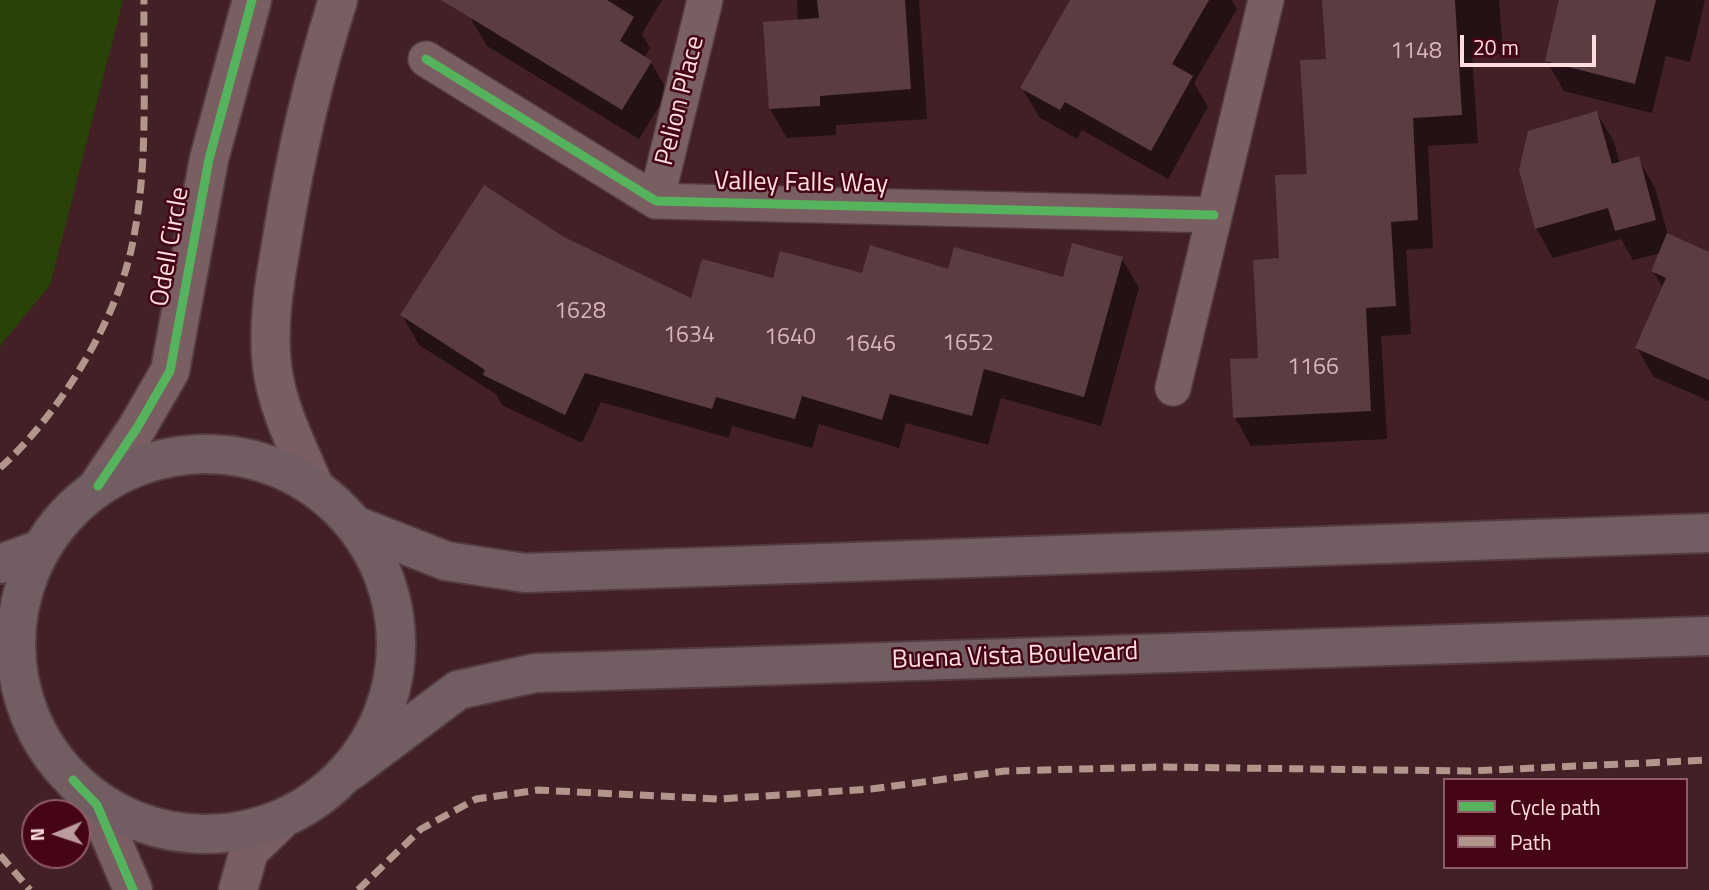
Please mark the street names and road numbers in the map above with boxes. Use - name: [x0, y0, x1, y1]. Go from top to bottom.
- street label: Pelion Place: [650, 33, 712, 169]
- street label: Valley Falls Way: [714, 167, 888, 201]
- street label: Odell Circle: [145, 185, 197, 309]
- street label: Buena Vista Boulevard: [891, 637, 1139, 677]

